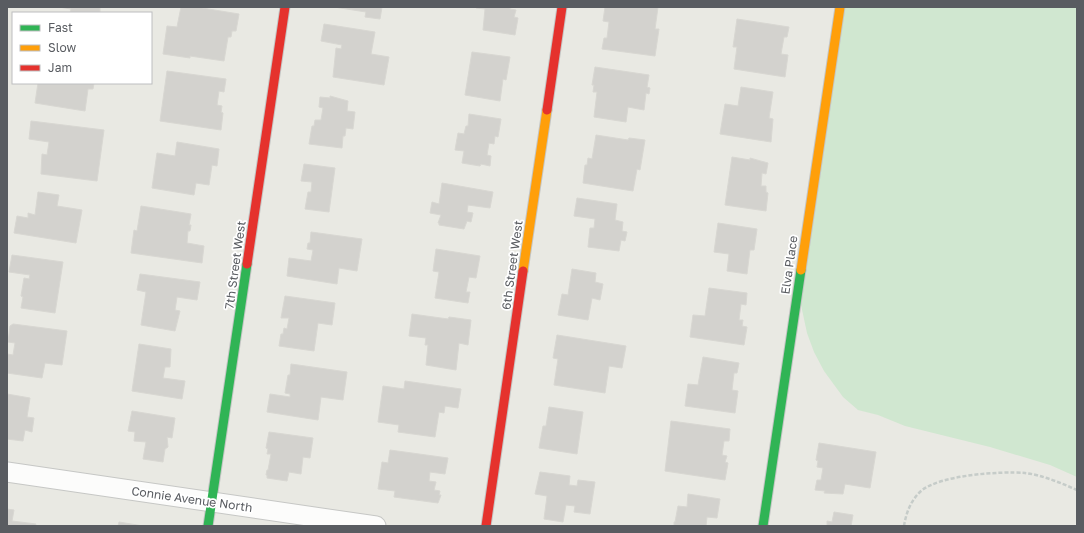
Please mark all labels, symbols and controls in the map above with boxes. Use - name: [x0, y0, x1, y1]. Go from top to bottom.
- legend: [12, 12, 152, 84]
- text: Fast: [48, 20, 73, 35]
- text: Slow: [48, 40, 76, 55]
- text: Jam: [48, 60, 72, 75]
- street label: 6th Street West: [498, 219, 526, 311]
- street label: 7th Street West: [221, 220, 249, 310]
- street label: Elva Place: [777, 235, 801, 295]
- street label: Connie Avenue North: [131, 483, 253, 515]

